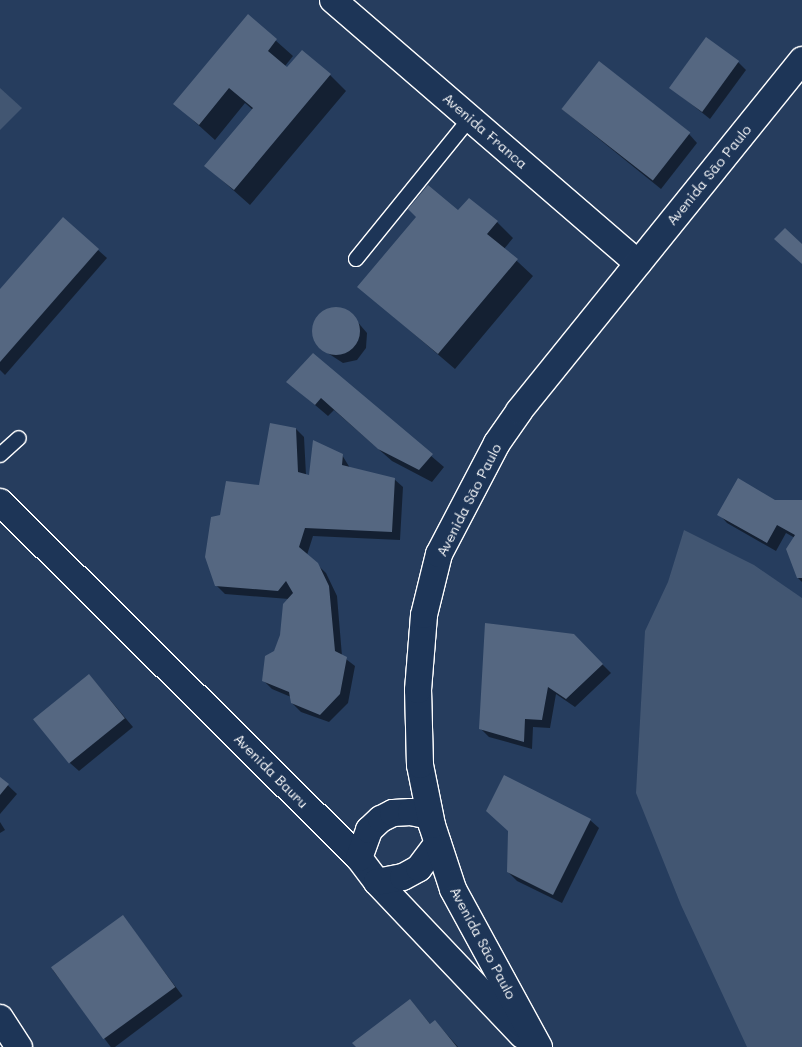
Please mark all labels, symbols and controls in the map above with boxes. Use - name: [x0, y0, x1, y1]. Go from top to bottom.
- street label: Avenida Franca: [439, 90, 531, 172]
- street label: Avenida São Paulo: [663, 121, 755, 229]
- street label: Avenida São Paulo: [433, 441, 505, 559]
- street label: Avenida Bauru: [230, 730, 312, 812]
- street label: Avenida São Paulo: [446, 884, 520, 1002]

